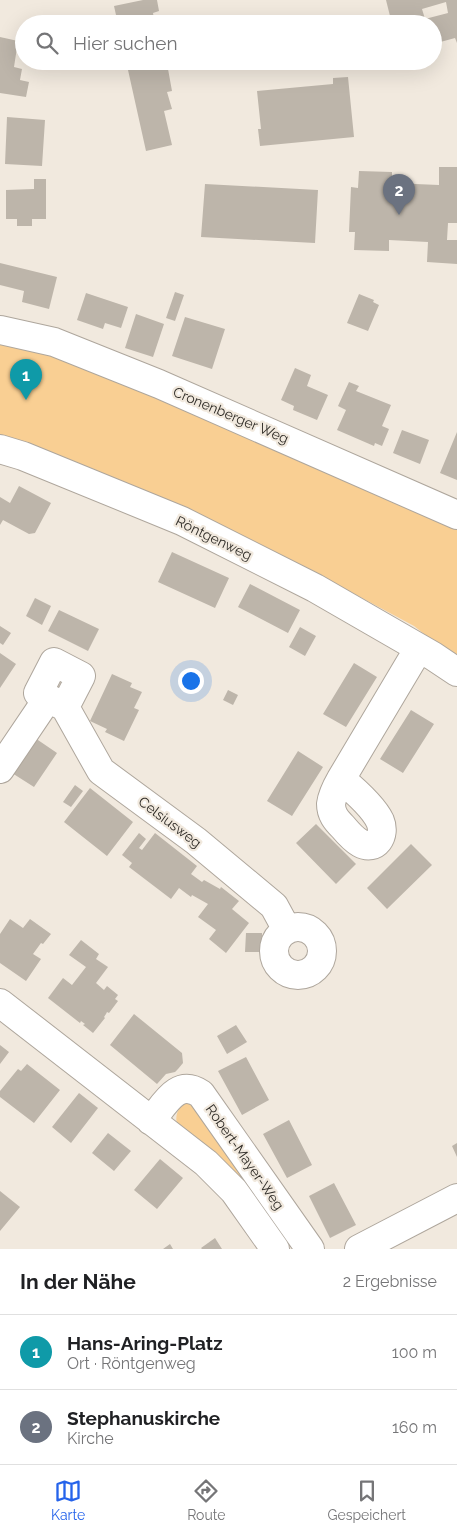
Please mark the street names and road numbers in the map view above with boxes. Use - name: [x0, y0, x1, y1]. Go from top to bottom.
- street label: Cronenberger Weg: [171, 383, 291, 447]
- street label: Röntgenweg: [173, 513, 255, 563]
- street label: Celsiusweg: [135, 793, 205, 851]
- street label: Robert-Mayer-Weg: [203, 1101, 287, 1213]

